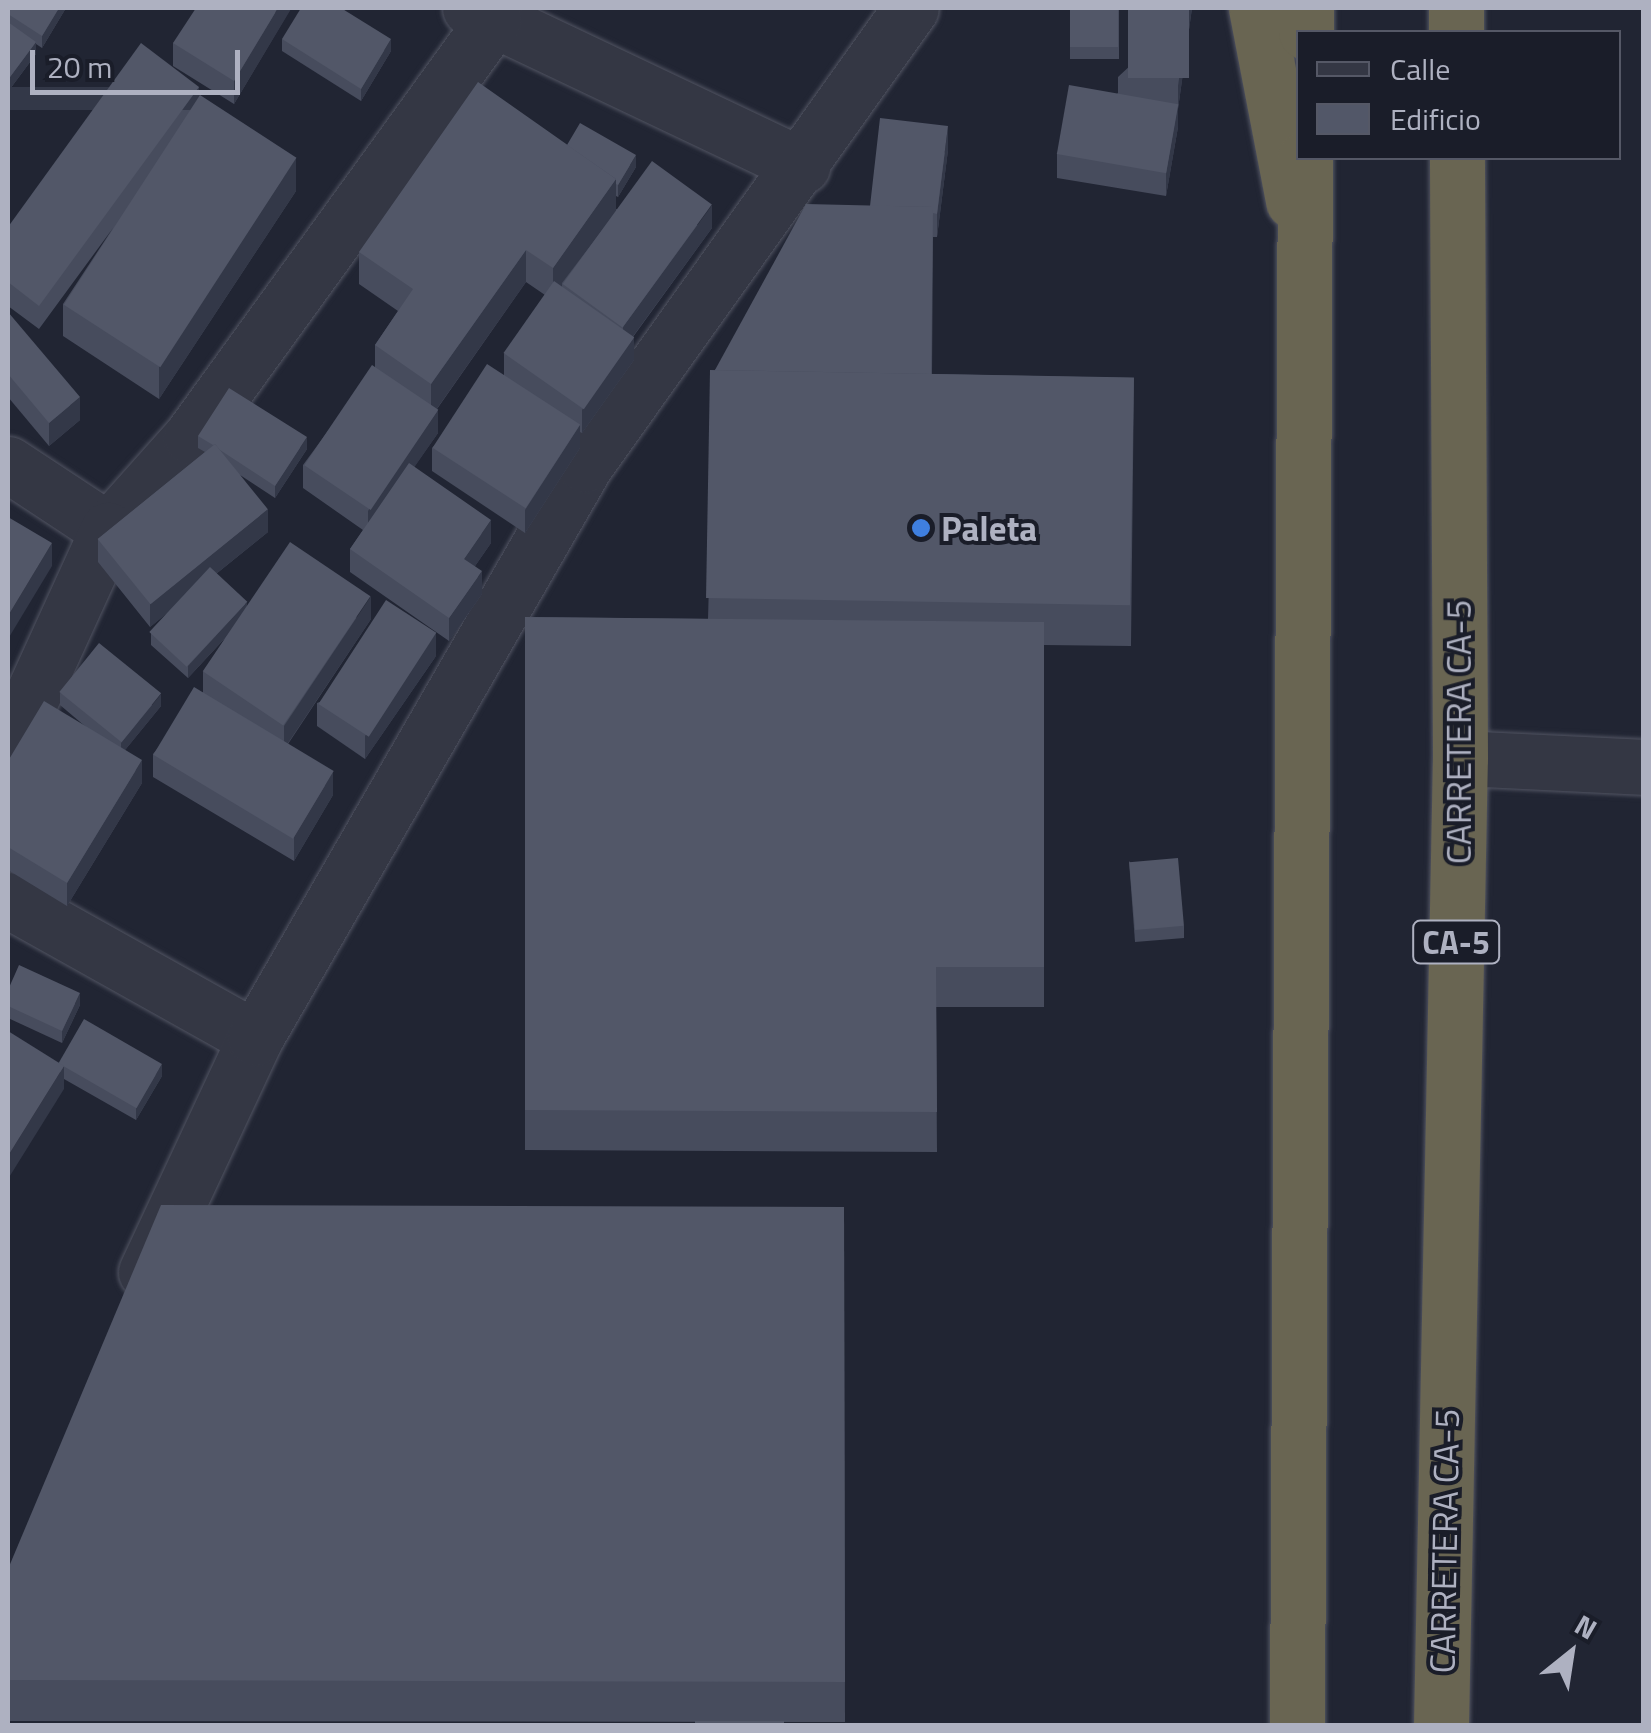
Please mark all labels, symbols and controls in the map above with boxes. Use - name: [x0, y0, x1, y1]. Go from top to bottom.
- scale bar: [35, 30, 245, 92]
- legend: [1296, 30, 1621, 160]
- text: 20 m: [47, 44, 112, 90]
- text: Calle: [1390, 46, 1450, 92]
- text: Edificio: [1390, 96, 1481, 142]
- place label: Paleta: [941, 507, 1037, 549]
- marker: Paleta: [910, 517, 932, 539]
- street label: CARRETERA CA-5: [1437, 600, 1479, 864]
- road number: CA-5: [1411, 915, 1501, 969]
- street label: CARRETERA CA-5: [1421, 1408, 1467, 1674]
- north arrow: [1521, 1603, 1621, 1703]
- text: N: [1567, 1603, 1605, 1650]

